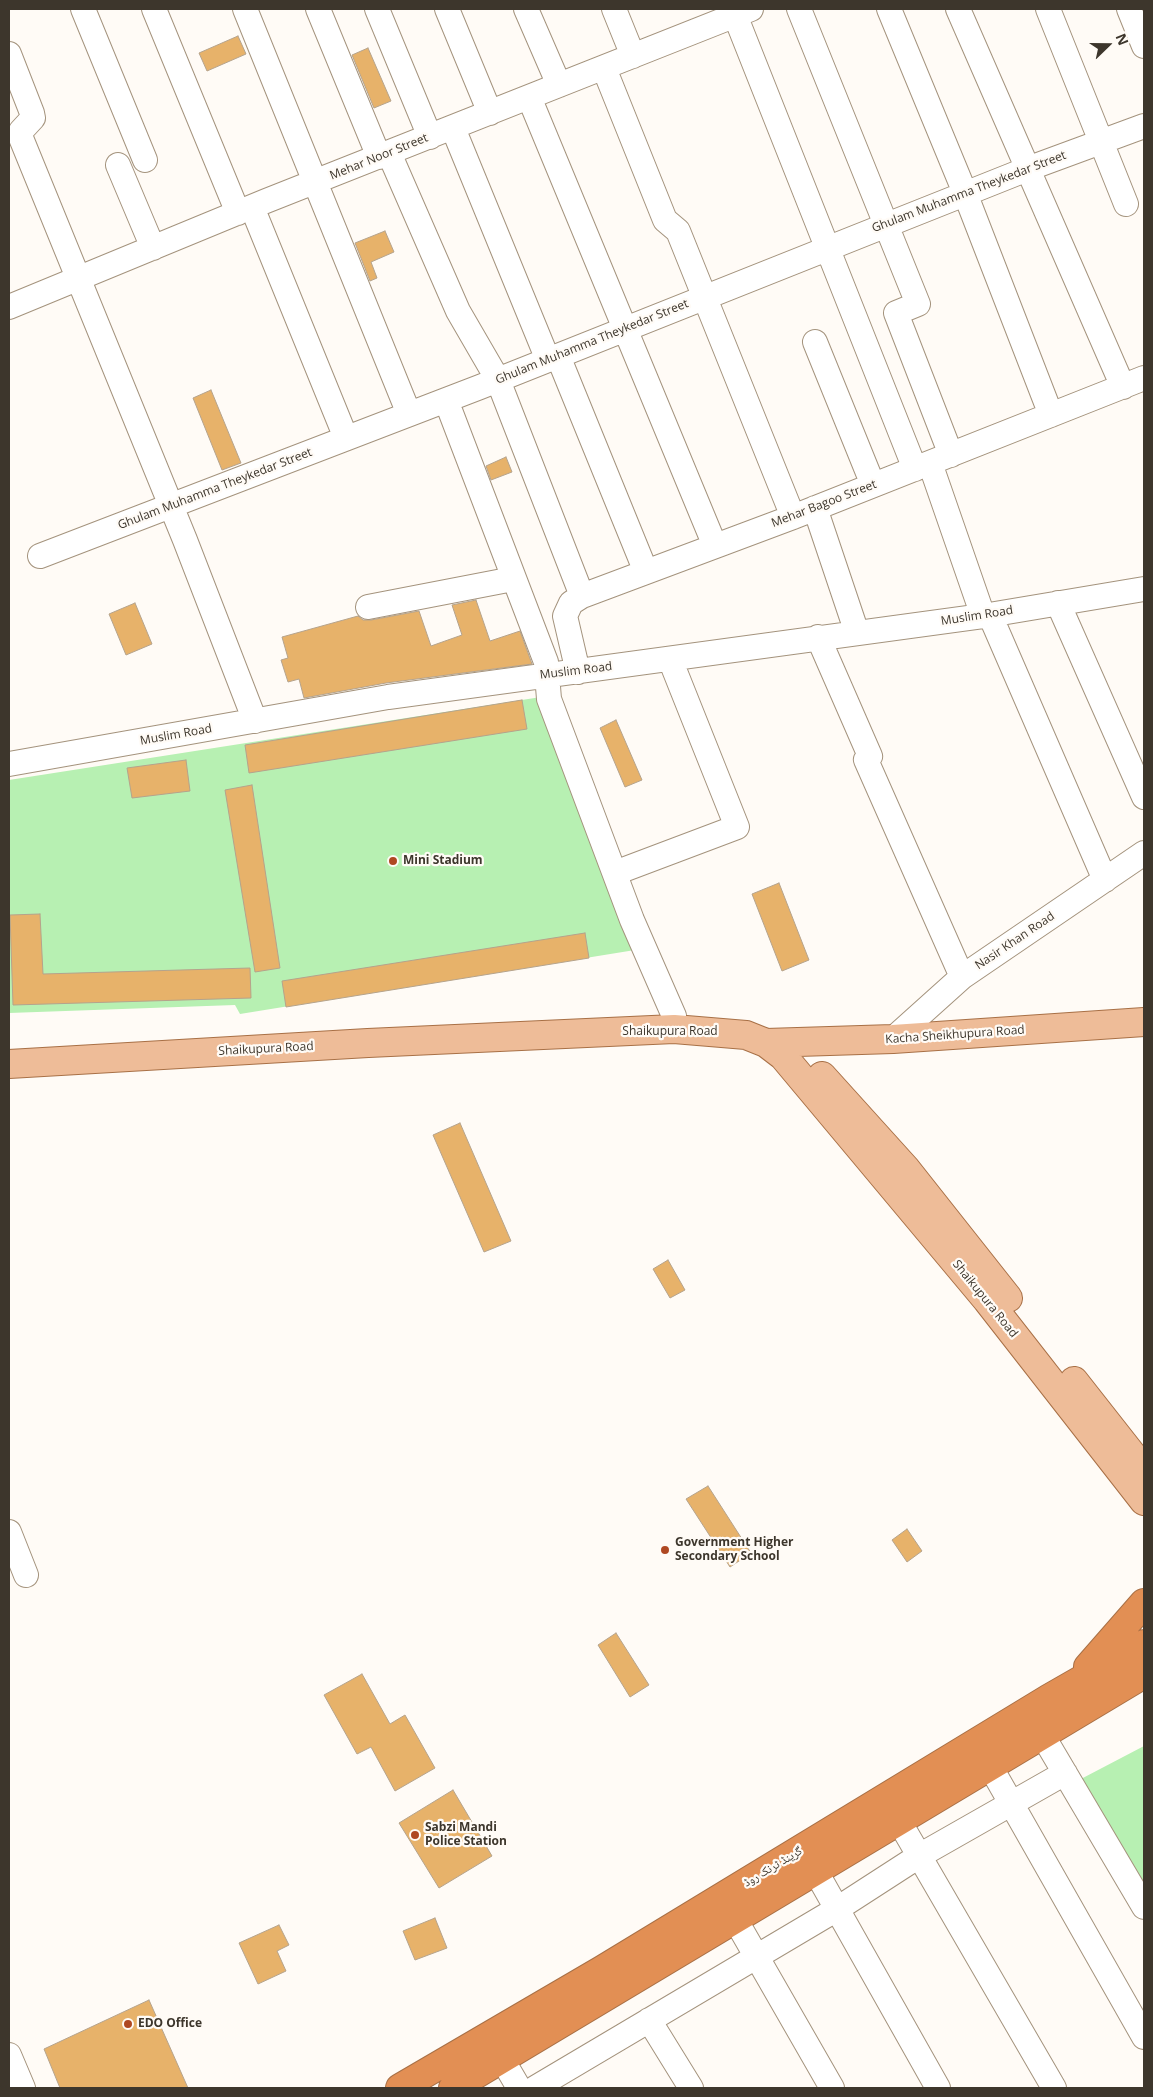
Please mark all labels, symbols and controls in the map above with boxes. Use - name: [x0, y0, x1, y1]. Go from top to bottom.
- north arrow: [1083, 20, 1133, 70]
- text: N: [1111, 30, 1133, 48]
- street label: Mehar Noor Street: [328, 131, 430, 183]
- street label: Ghulam Muhamma Theykedar Street: [870, 148, 1068, 236]
- street label: Ghulam Muhamma Theykedar Street: [493, 297, 691, 387]
- street label: Ghulam Muhamma Theykedar Street: [116, 445, 314, 533]
- street label: Mehar Bagoo Street: [769, 477, 879, 531]
- street label: Muslim Road: [940, 603, 1014, 629]
- street label: Muslim Road: [539, 659, 613, 683]
- street label: Muslim Road: [139, 722, 213, 748]
- place label: Mini Stadium: [403, 854, 483, 868]
- marker: Mini Stadium: [387, 855, 399, 867]
- street label: Nasir Khan Road: [972, 909, 1058, 973]
- street label: Kacha Sheikhupura Road: [885, 1023, 1025, 1047]
- street label: Shaikupura Road: [622, 1025, 718, 1039]
- street label: Shaikupura Road: [218, 1039, 314, 1059]
- street label: Shaikupura Road: [949, 1257, 1021, 1341]
- place label: Government Higher Secondary School: [675, 1536, 794, 1564]
- marker: Government Higher Secondary School: [659, 1544, 671, 1556]
- place label: Sabzi Mandi Police Station: [425, 1821, 507, 1849]
- marker: Sabzi Mandi Police Station: [409, 1829, 421, 1841]
- street label: گرینڈ ٹرنک روڈ: [741, 1844, 805, 1890]
- place label: EDO Office: [138, 2017, 202, 2031]
- marker: EDO Office: [122, 2018, 134, 2030]

